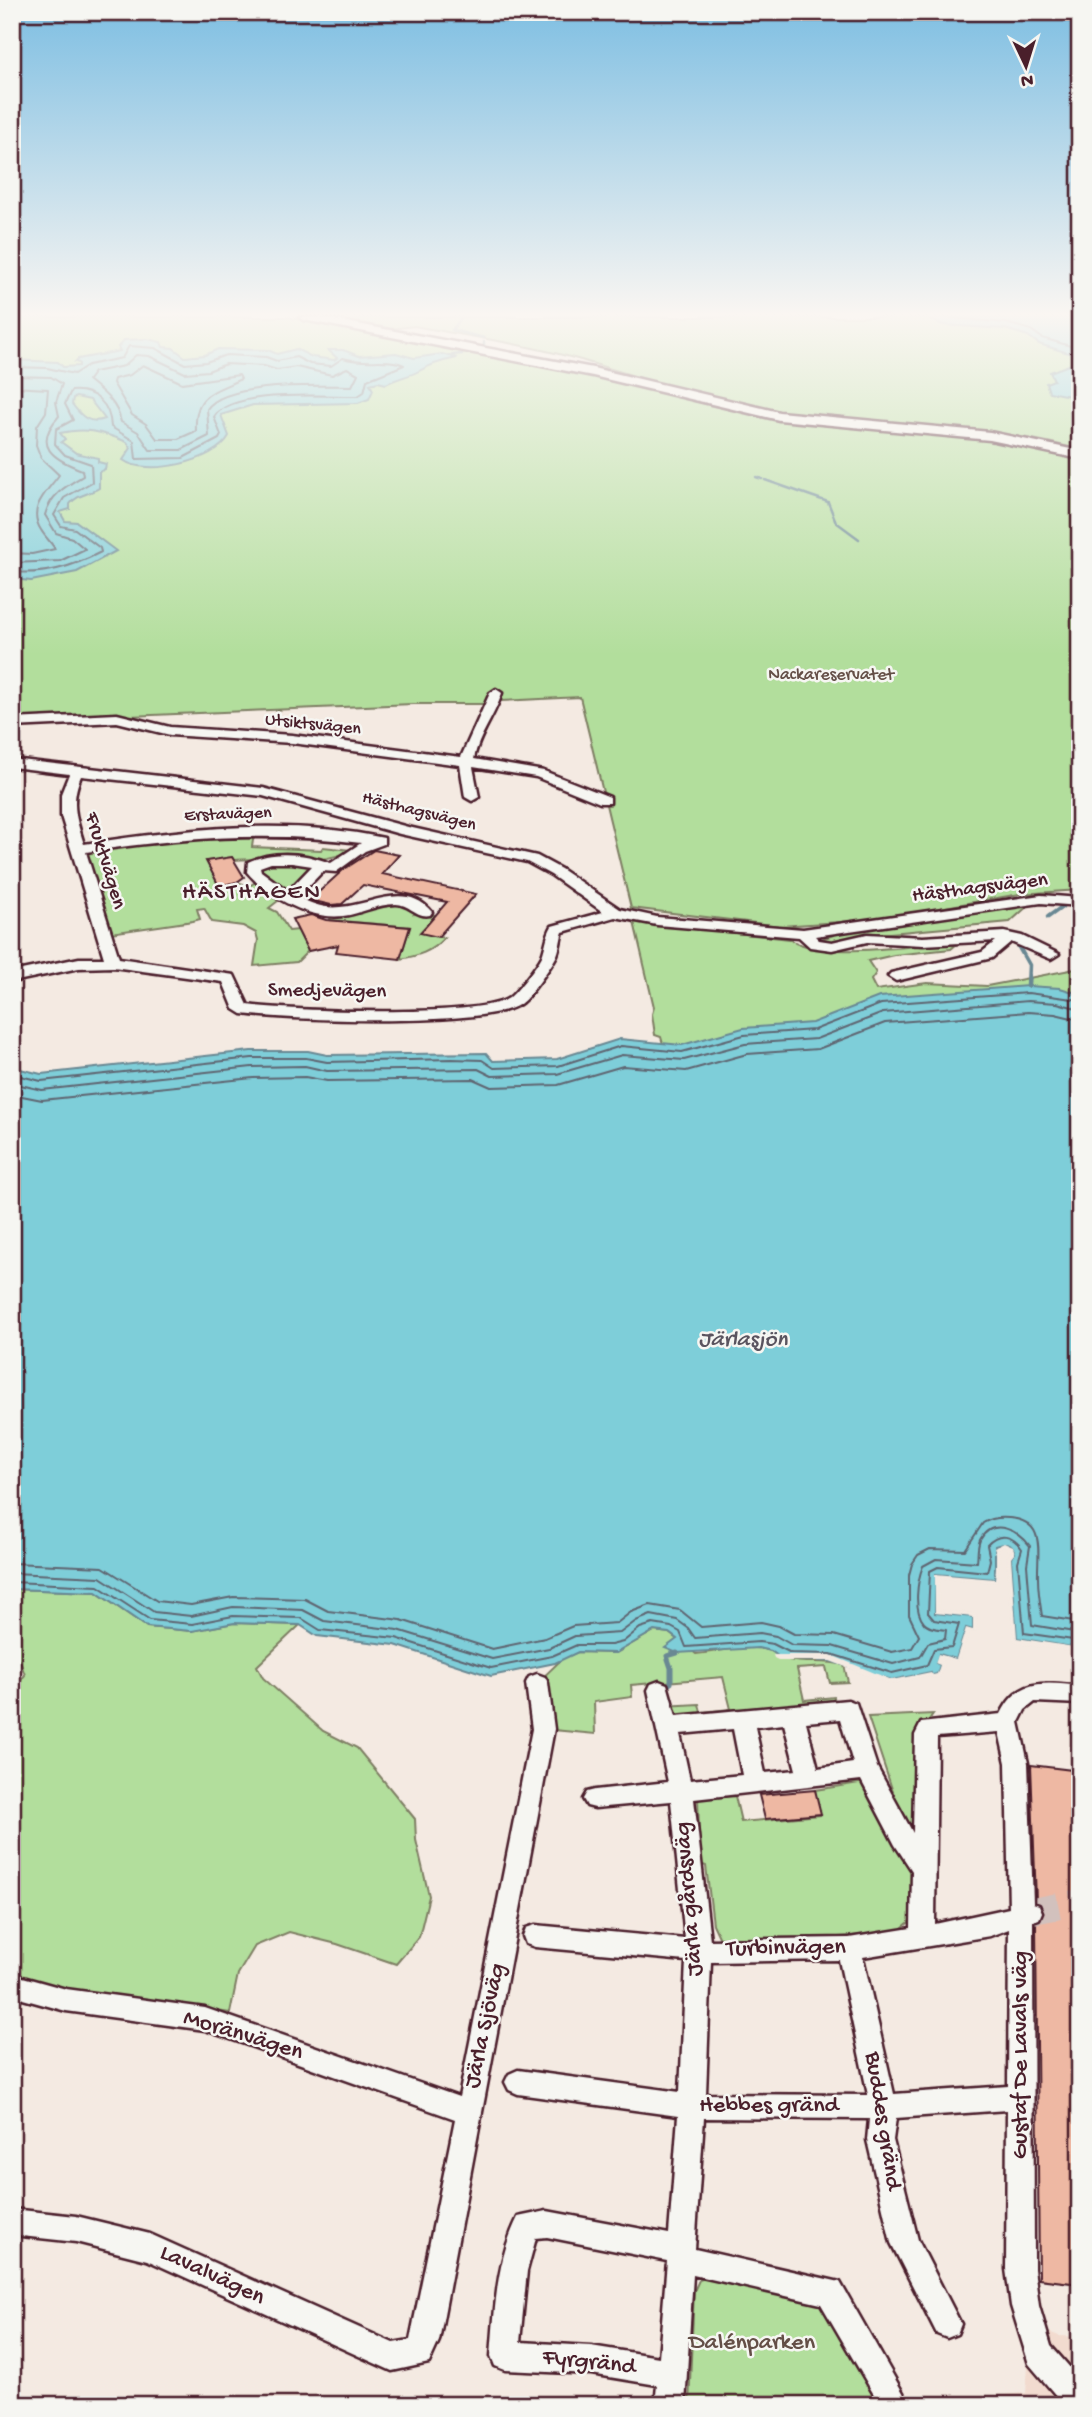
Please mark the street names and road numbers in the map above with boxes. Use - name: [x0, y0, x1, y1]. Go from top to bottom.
- street label: Utsiktsvägen: [264, 710, 362, 741]
- street label: Hästhagsvägen: [360, 788, 479, 836]
- street label: Erstavägen: [184, 803, 273, 827]
- street label: Fruktvägen: [77, 809, 131, 912]
- street label: Hästhagsvägen: [911, 868, 1049, 910]
- street label: Smedjevägen: [268, 978, 386, 1006]
- street label: Järla gårdsväg: [669, 1821, 711, 1977]
- street label: Turbinvägen: [724, 1933, 847, 1965]
- street label: Gustaf De Lavals väg: [1007, 1951, 1036, 2159]
- street label: Järla Sjöväg: [459, 1961, 513, 2091]
- street label: Moränvägen: [180, 2004, 307, 2068]
- street label: Buddes gränd: [857, 2049, 908, 2194]
- street label: Hebbes gränd: [699, 2092, 841, 2121]
- street label: Lavalvägen: [155, 2239, 270, 2313]
- street label: Fyrgränd: [540, 2344, 639, 2383]

